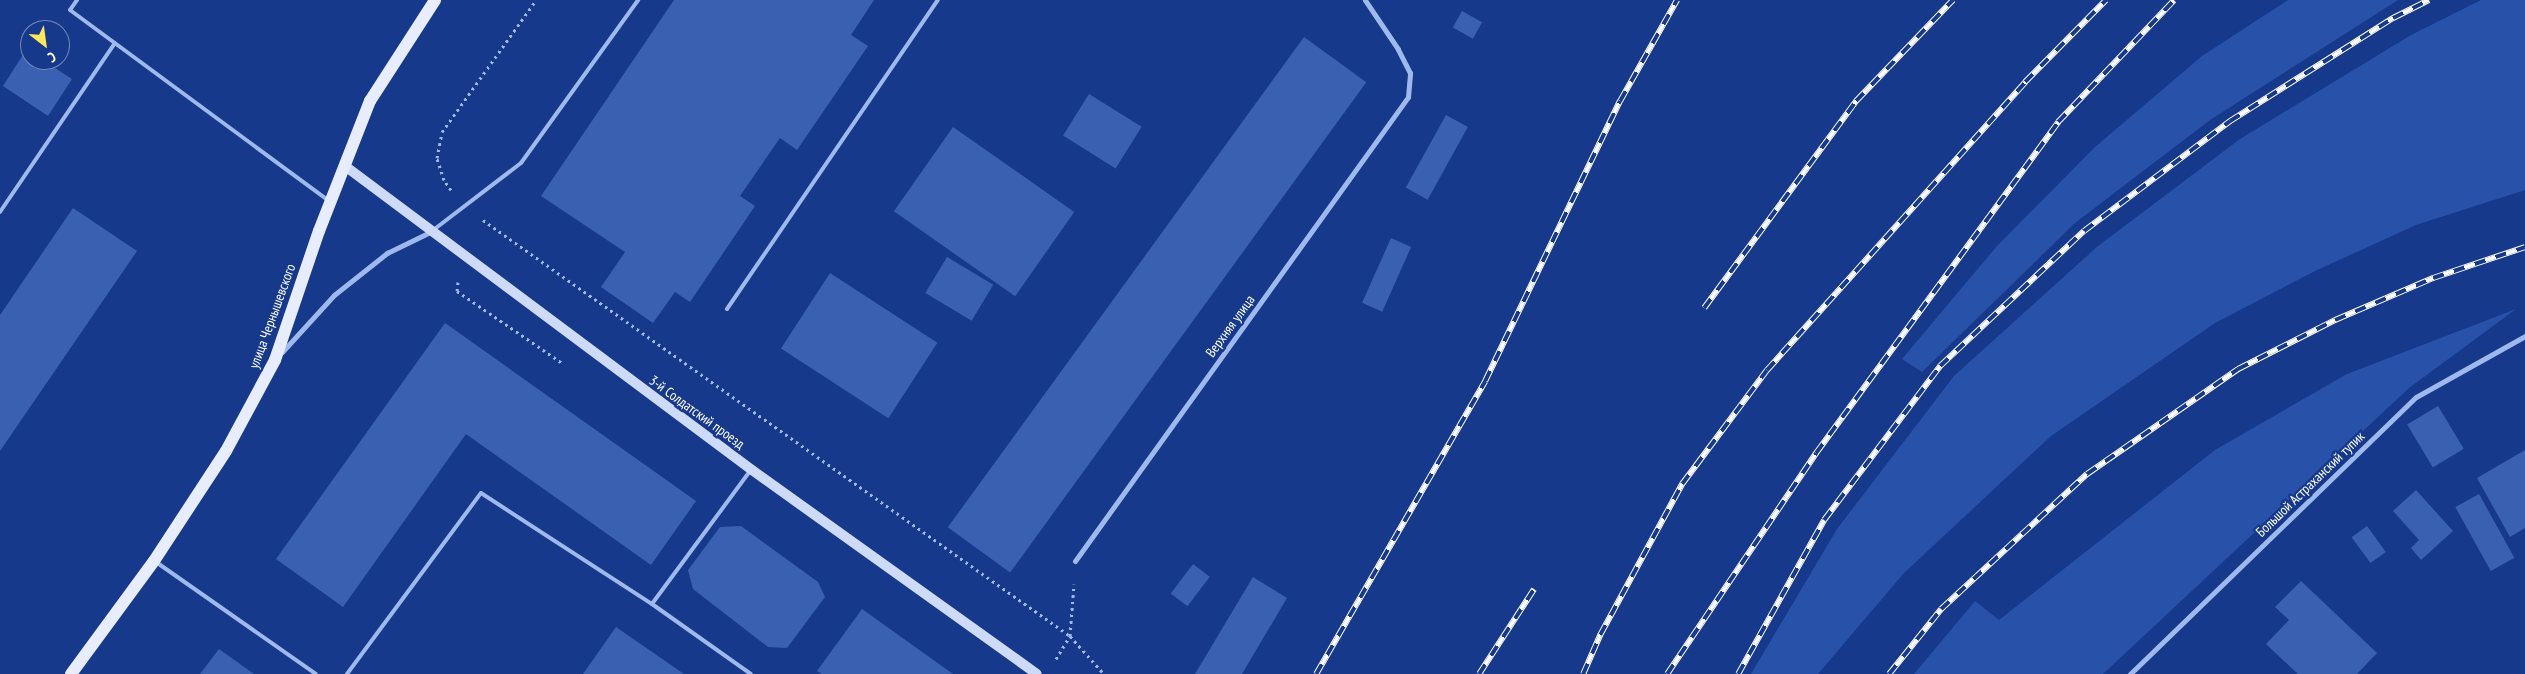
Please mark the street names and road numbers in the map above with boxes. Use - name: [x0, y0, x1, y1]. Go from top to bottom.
- street label: улица Чернышевского: [245, 261, 299, 371]
- street label: Верхняя улица: [1202, 292, 1258, 360]
- street label: 3-й Солдатский проезд: [646, 372, 748, 452]
- street label: Большой Астраханский тупик: [2252, 428, 2368, 540]

